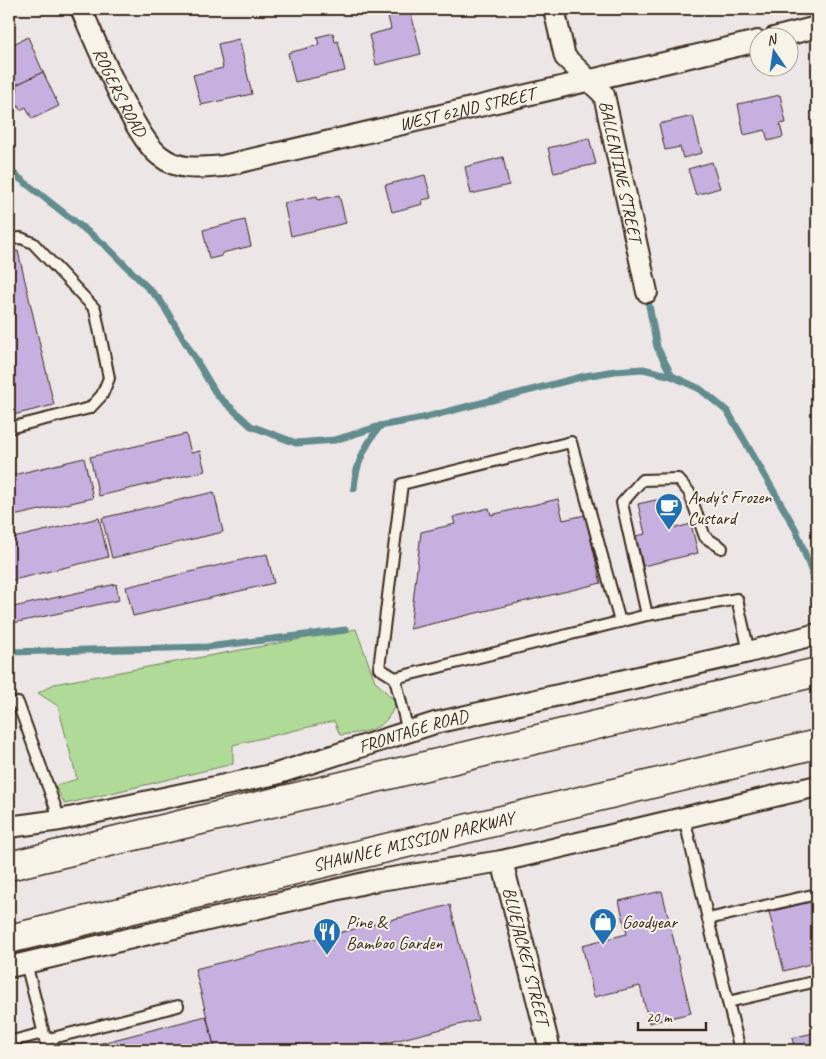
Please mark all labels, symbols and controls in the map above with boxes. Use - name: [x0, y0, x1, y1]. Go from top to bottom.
- north arrow: [748, 28, 798, 78]
- text: N: [765, 30, 780, 49]
- street label: ROGERS ROAD: [88, 44, 152, 142]
- street label: WEST 62ND STREET: [397, 81, 541, 135]
- street label: BALLENTINE STREET: [595, 99, 648, 248]
- place label: Andy's Frozen Custard: [688, 486, 772, 529]
- cafe icon: Andy's Frozen Custard: [654, 492, 684, 531]
- street label: FRONTAGE ROAD: [356, 705, 471, 758]
- street label: SHAWNEE MISSION PARKWAY: [311, 806, 520, 876]
- street label: BLUEJACKET STREET: [498, 885, 555, 1031]
- shop icon: Goodyear: [588, 907, 618, 946]
- place label: Pine & Bamboo Garden: [346, 911, 443, 954]
- place label: Goodyear: [622, 911, 678, 933]
- restaurant icon: Pine & Bamboo Garden: [312, 917, 342, 956]
- scale bar: [638, 999, 706, 1031]
- text: 20 m: [646, 1008, 673, 1027]

